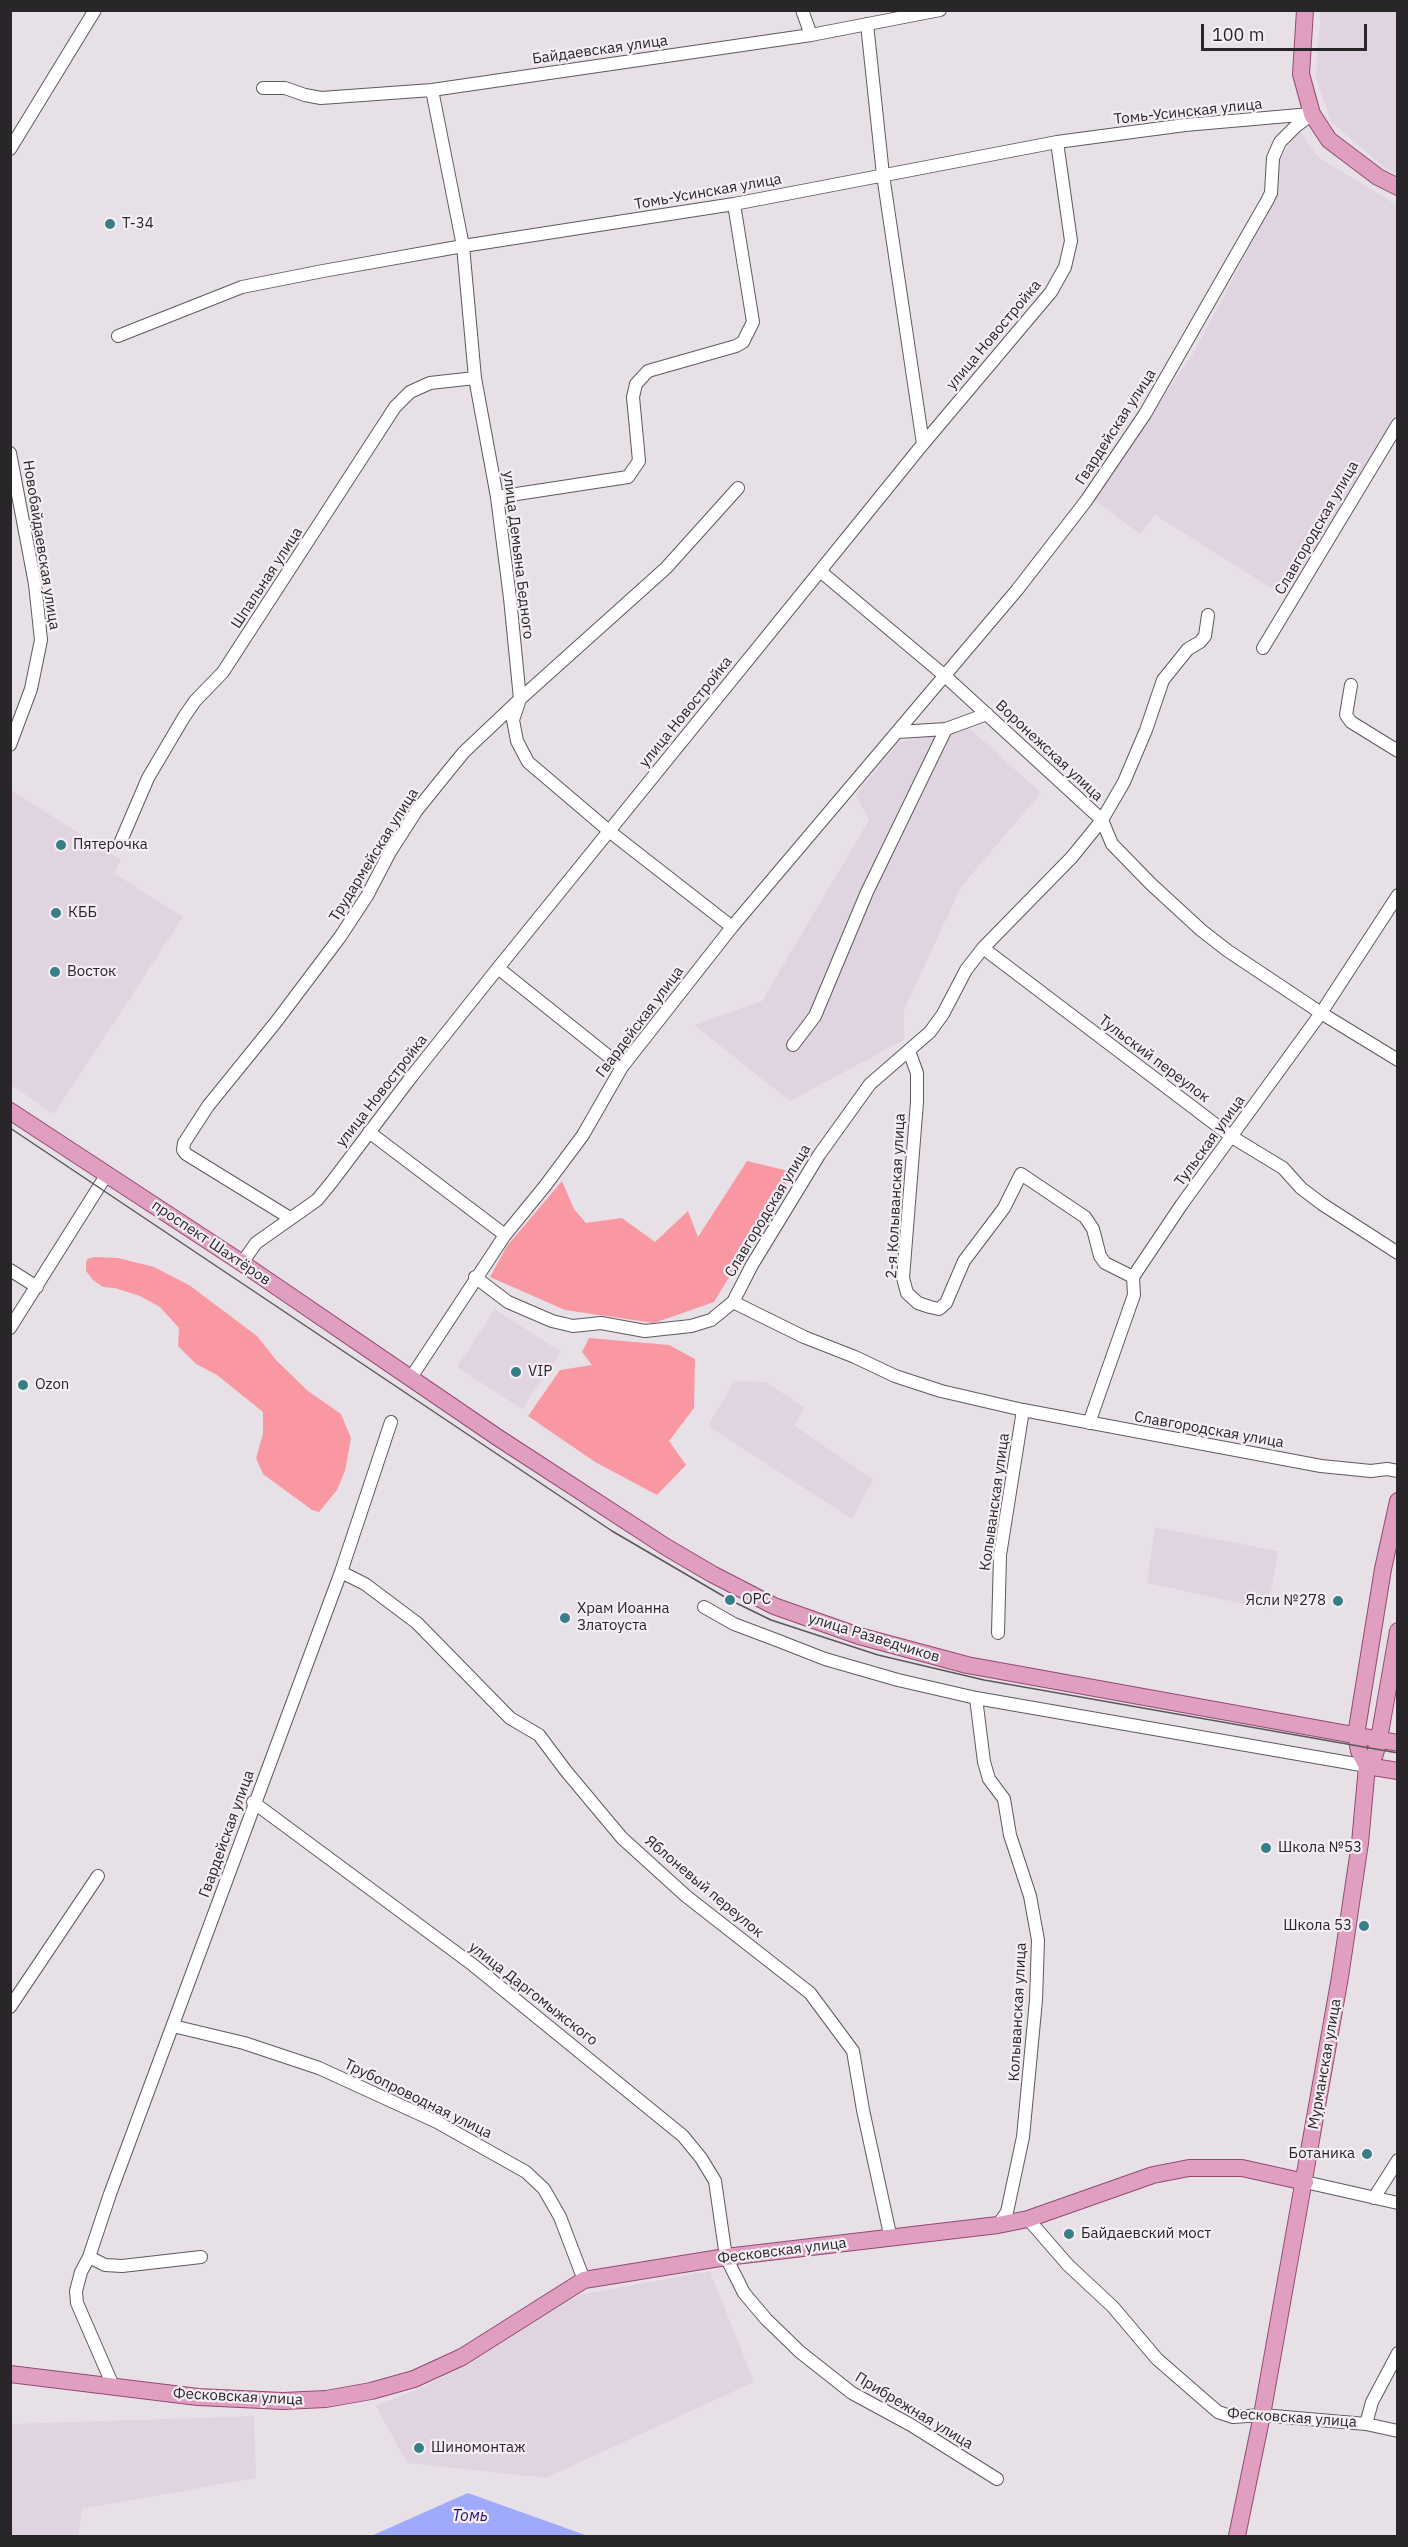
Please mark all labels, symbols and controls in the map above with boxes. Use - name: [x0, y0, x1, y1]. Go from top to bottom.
- scale bar: [1204, 12, 1370, 50]
- text: 100 m: [1212, 23, 1264, 46]
- street label: Байдаевская улица: [531, 32, 669, 68]
- street label: Томь-Усинская улица: [1113, 95, 1263, 129]
- street label: Томь-Усинская улица: [633, 170, 783, 214]
- place label: T-34: [122, 215, 154, 233]
- marker: T-34: [103, 217, 117, 231]
- street label: улица Новостройка: [943, 277, 1045, 393]
- street label: Гвардейская улица: [1072, 366, 1160, 488]
- street label: Славгородская улица: [1271, 458, 1363, 598]
- street label: Новобайдаевская улица: [19, 459, 63, 631]
- street label: улица Демьяна Бедного: [499, 470, 537, 640]
- street label: Шпальная улица: [228, 524, 306, 632]
- street label: улица Новостройка: [636, 653, 736, 771]
- street label: Воронежская улица: [992, 697, 1106, 805]
- street label: Трудармейская улица: [326, 785, 422, 925]
- place label: Пятерочка: [73, 836, 148, 854]
- marker: Пятерочка: [54, 838, 68, 852]
- place label: КББ: [68, 904, 97, 922]
- marker: КББ: [49, 906, 63, 920]
- place label: Восток: [67, 963, 116, 981]
- street label: Гвардейская улица: [592, 963, 688, 1081]
- marker: Восток: [48, 965, 62, 979]
- street label: Тульский переулок: [1095, 1011, 1213, 1107]
- street label: улица Новостройка: [333, 1031, 431, 1151]
- street label: Тульская улица: [1171, 1092, 1249, 1190]
- street label: 2-я Колыванская улица: [883, 1113, 909, 1279]
- street label: Славгородская улица: [721, 1141, 815, 1281]
- street label: проспект Шахтёров: [148, 1197, 274, 1289]
- place label: VIP: [528, 1363, 552, 1381]
- marker: VIP: [509, 1365, 523, 1379]
- place label: Ozon: [35, 1376, 69, 1394]
- marker: Ozon: [16, 1378, 30, 1392]
- street label: Славгородская улица: [1133, 1408, 1285, 1452]
- street label: Колыванская улица: [976, 1432, 1014, 1572]
- place label: ОРС: [742, 1591, 771, 1609]
- place label: Ясли №278: [1246, 1592, 1326, 1610]
- marker: ОРС: [723, 1593, 737, 1607]
- marker: Ясли №278: [1331, 1594, 1345, 1608]
- place label: Храм Иоанна Златоуста: [577, 1600, 670, 1635]
- street label: улица Разведчиков: [806, 1609, 942, 1667]
- marker: Храм Иоанна Златоуста: [558, 1611, 572, 1625]
- street label: Гвардейская улица: [196, 1768, 258, 1900]
- street label: Яблоневый переулок: [641, 1832, 767, 1942]
- place label: Школа №53: [1278, 1839, 1362, 1857]
- marker: Школа №53: [1259, 1841, 1273, 1855]
- place label: Школа 53: [1283, 1917, 1352, 1935]
- marker: Школа 53: [1357, 1919, 1371, 1933]
- street label: улица Даргомыжского: [465, 1938, 601, 2050]
- street label: Колыванская улица: [1005, 1942, 1031, 2082]
- street label: Мурманская улица: [1305, 1997, 1345, 2131]
- street label: Трубопроводная улица: [341, 2055, 495, 2143]
- place label: Ботаника: [1289, 2145, 1355, 2163]
- marker: Ботаника: [1360, 2147, 1374, 2161]
- place label: Байдаевский мост: [1081, 2225, 1211, 2243]
- marker: Байдаевский мост: [1062, 2227, 1076, 2241]
- street label: Фесковская улица: [716, 2234, 848, 2268]
- street label: Прибрежная улица: [852, 2369, 976, 2453]
- street label: Фесковская улица: [173, 2385, 303, 2409]
- street label: Фесковская улица: [1227, 2404, 1357, 2432]
- place label: Шиномонтаж: [431, 2439, 525, 2457]
- marker: Шиномонтаж: [412, 2441, 426, 2455]
- water label: Томь: [452, 2506, 488, 2526]

